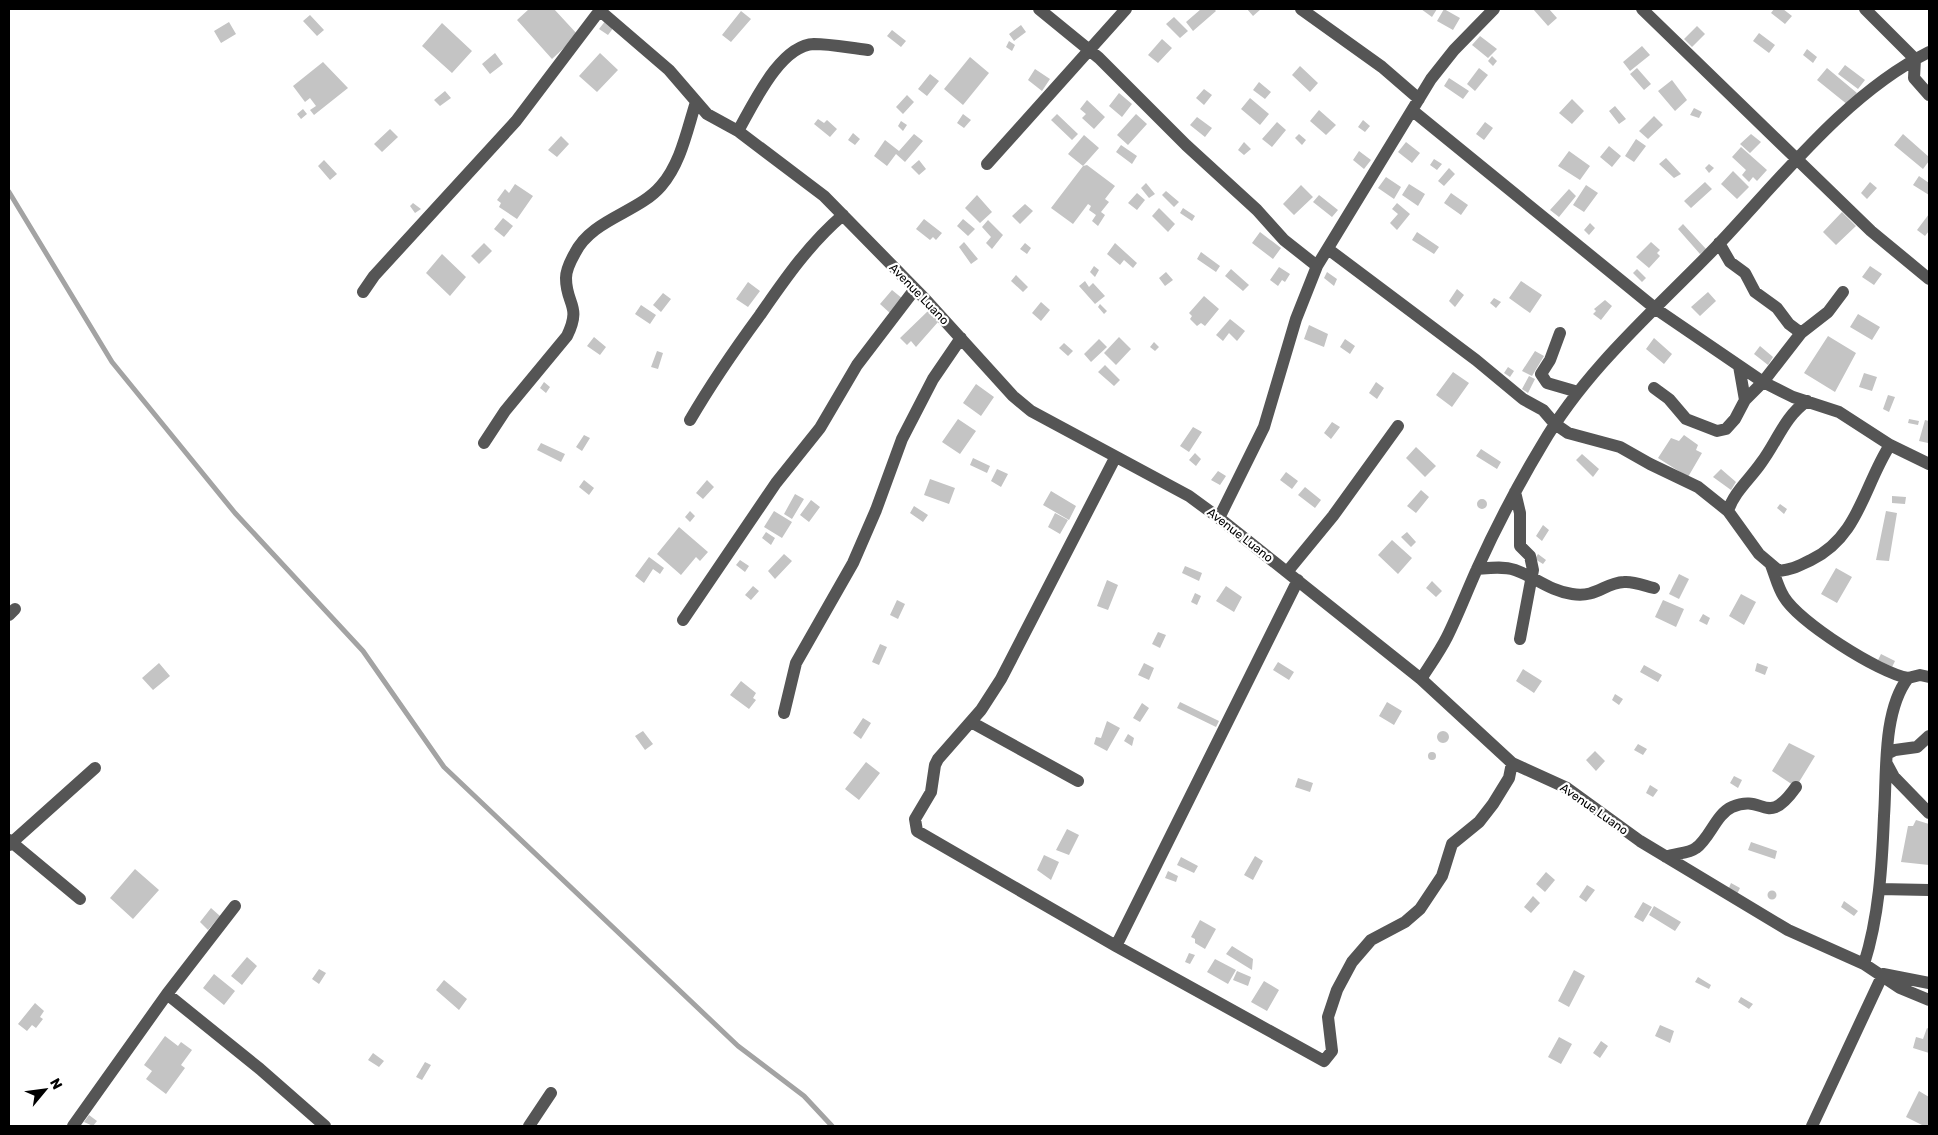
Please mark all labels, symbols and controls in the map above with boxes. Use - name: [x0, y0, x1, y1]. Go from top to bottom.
- street label: Avenue Luano: [886, 261, 952, 328]
- street label: Avenue Luano: [1204, 505, 1276, 565]
- street label: Avenue Luano: [1557, 780, 1631, 838]
- north arrow: [20, 1065, 70, 1115]
- text: N: [46, 1075, 66, 1092]

